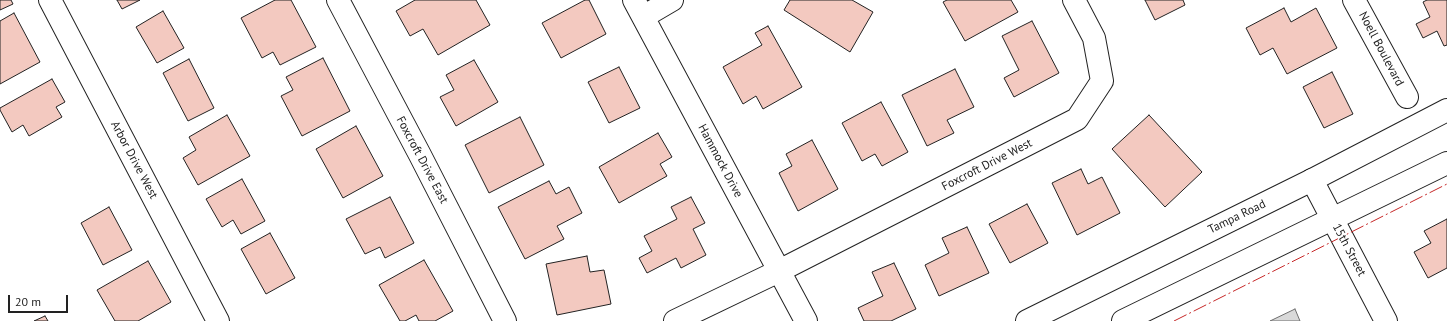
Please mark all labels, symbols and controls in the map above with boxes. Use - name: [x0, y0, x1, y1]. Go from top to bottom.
- street label: Noell Boulevard: [1355, 9, 1407, 89]
- street label: Foxcroft Drive East: [393, 114, 451, 206]
- street label: Arbor Drive West: [107, 119, 161, 201]
- street label: Hammock Drive: [695, 122, 745, 200]
- street label: Foxcroft Drive West: [939, 136, 1035, 194]
- street label: Tampa Road: [1206, 197, 1268, 237]
- street label: 15th Street: [1329, 221, 1369, 279]
- scale bar: [10, 287, 70, 313]
- text: 20 m: [15, 294, 41, 309]

